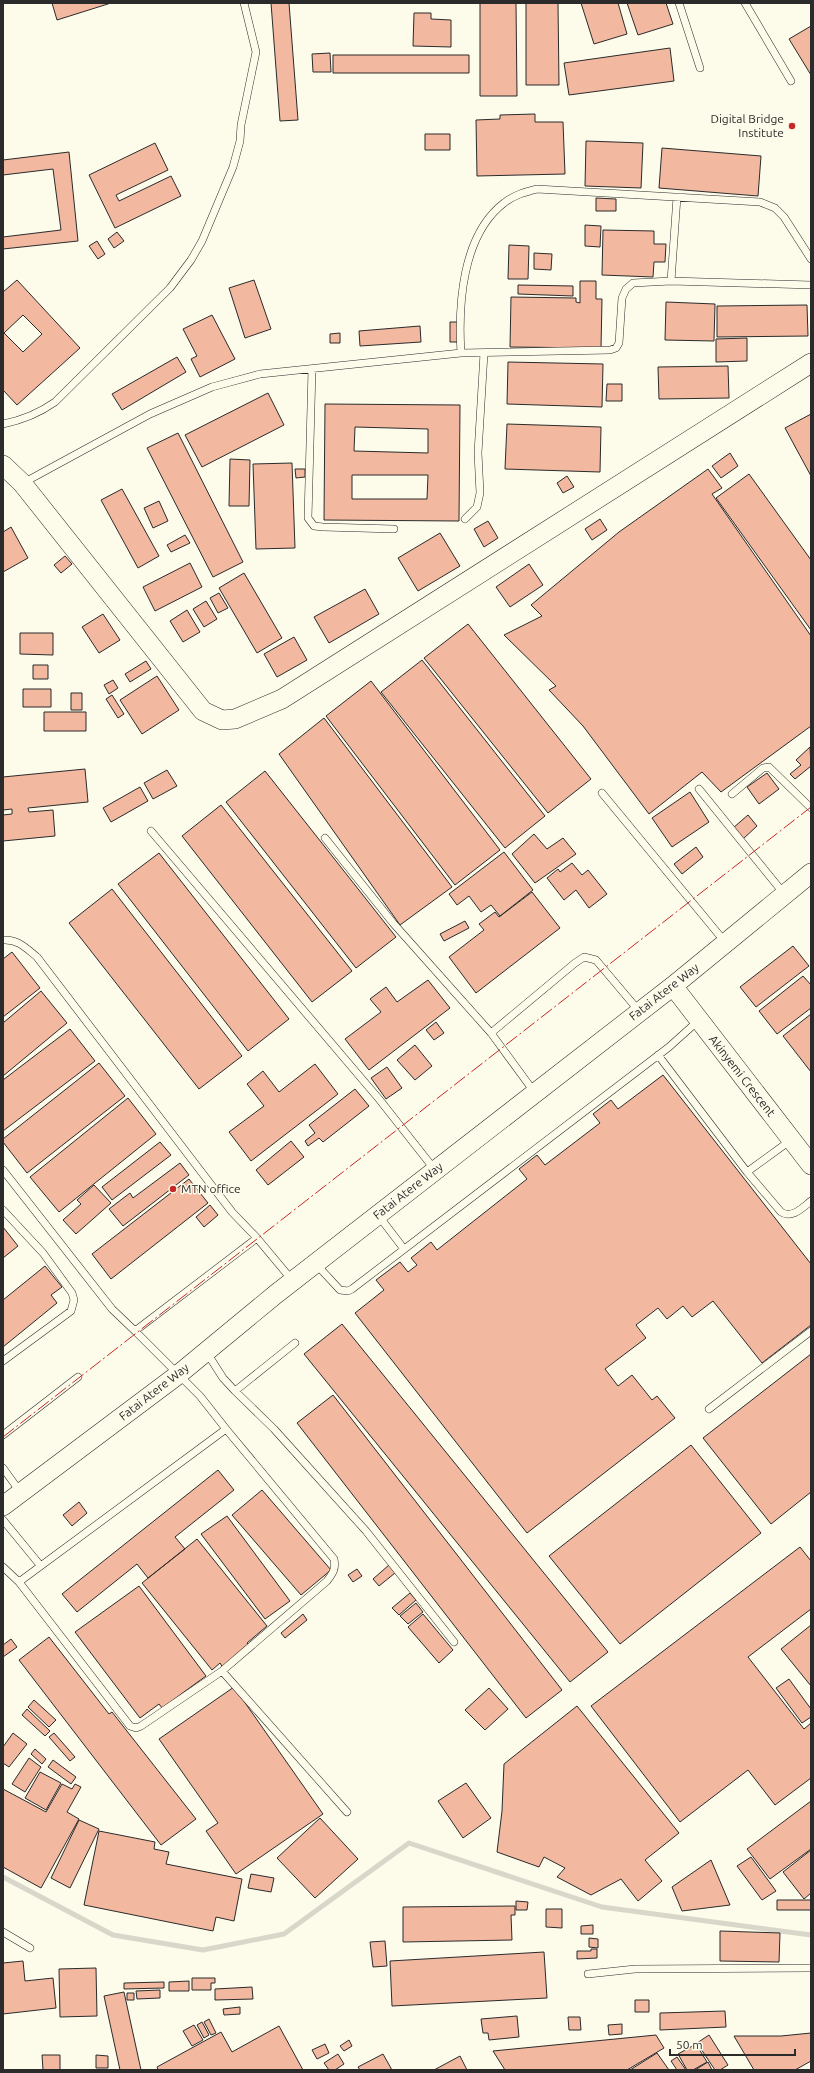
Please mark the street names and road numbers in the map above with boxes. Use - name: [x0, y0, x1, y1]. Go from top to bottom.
- street label: Fatai Atere Way: [626, 960, 701, 1023]
- street label: Akinyemi Crescent: [707, 1033, 778, 1119]
- street label: Fatai Atere Way: [370, 1159, 445, 1222]
- street label: Fatai Atere Way: [116, 1360, 191, 1423]

